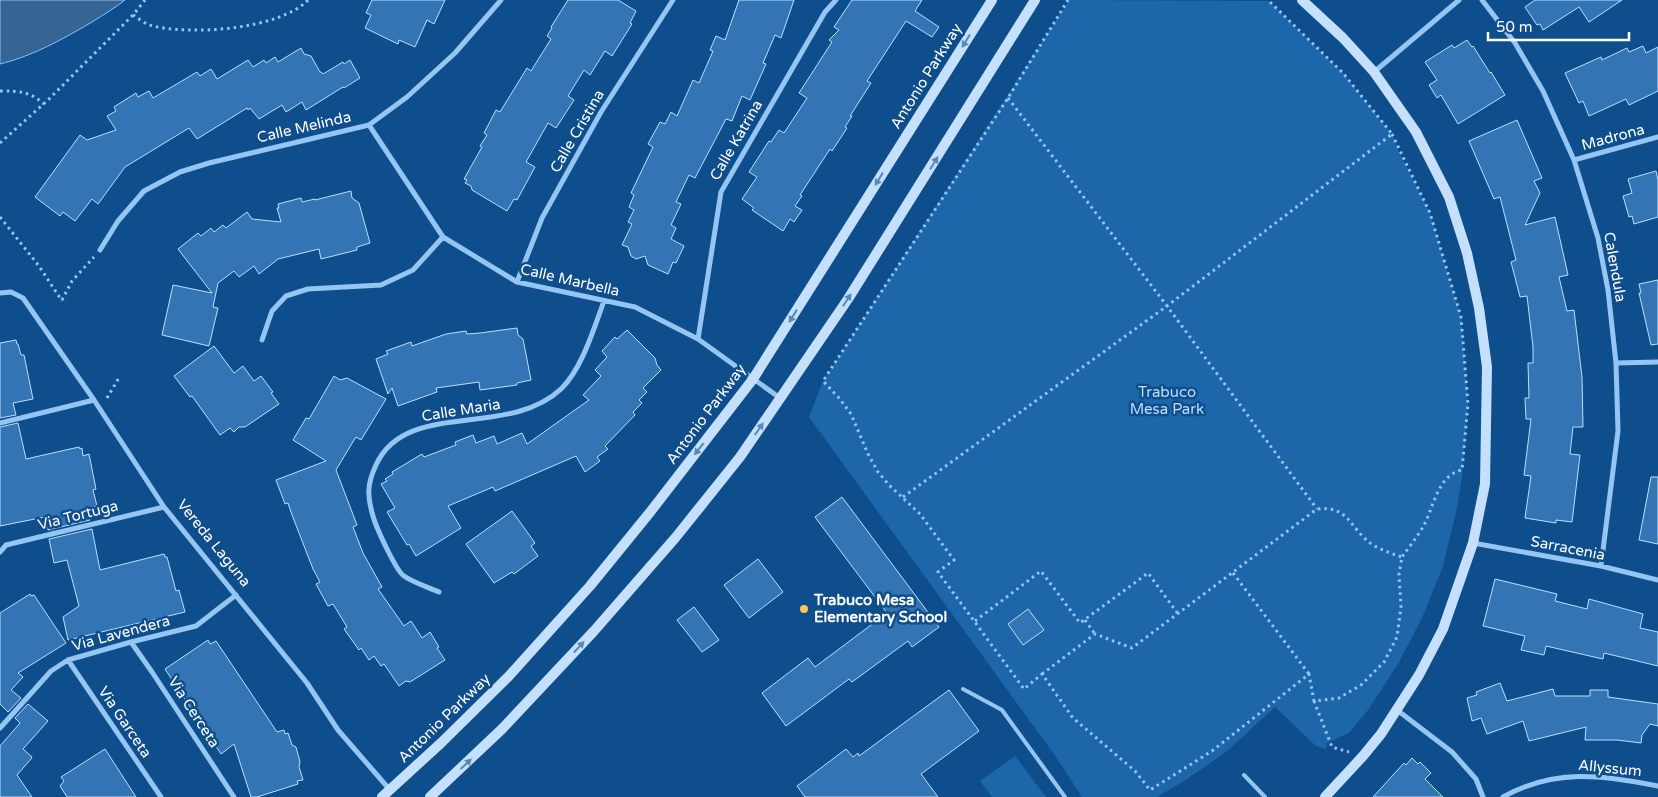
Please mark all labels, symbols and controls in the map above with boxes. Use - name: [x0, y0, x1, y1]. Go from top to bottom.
- scale bar: [1488, 10, 1629, 42]
- text: 50 m: [1496, 18, 1533, 36]
- street label: Antonio Parkway: [886, 20, 966, 132]
- one-way arrow: [961, 35, 971, 48]
- street label: Calle Cristina: [546, 86, 608, 176]
- street label: Calle Katrina: [706, 97, 766, 183]
- street label: Calle Melinda: [255, 107, 353, 147]
- street label: Madrona: [1579, 120, 1647, 154]
- one-way arrow: [929, 156, 938, 169]
- one-way arrow: [875, 172, 884, 185]
- street label: Calendula: [1600, 230, 1630, 304]
- street label: Calle Marbella: [519, 260, 621, 300]
- one-way arrow: [843, 294, 852, 307]
- one-way arrow: [788, 310, 797, 323]
- street label: Antonio Parkway: [662, 360, 750, 468]
- park label: Trabuco Mesa Park: [1130, 383, 1204, 418]
- street label: Calle Maria: [420, 395, 502, 425]
- one-way arrow: [754, 422, 764, 436]
- one-way arrow: [694, 442, 704, 456]
- street label: Via Tortuga: [36, 496, 120, 534]
- street label: Vereda Laguna: [173, 496, 255, 590]
- street label: Sarracenia: [1529, 532, 1607, 564]
- place label: Trabuco Mesa Elementary School: [813, 591, 947, 627]
- marker: Trabuco Mesa Elementary School: [798, 603, 810, 615]
- street label: Via Lavendera: [70, 611, 172, 655]
- one-way arrow: [573, 642, 585, 654]
- street label: Antonio Parkway: [394, 670, 494, 766]
- street label: Via Cerceta: [164, 673, 224, 751]
- street label: Via Garceta: [95, 683, 155, 761]
- street label: Allyssum: [1577, 756, 1643, 780]
- one-way arrow: [459, 758, 471, 770]

